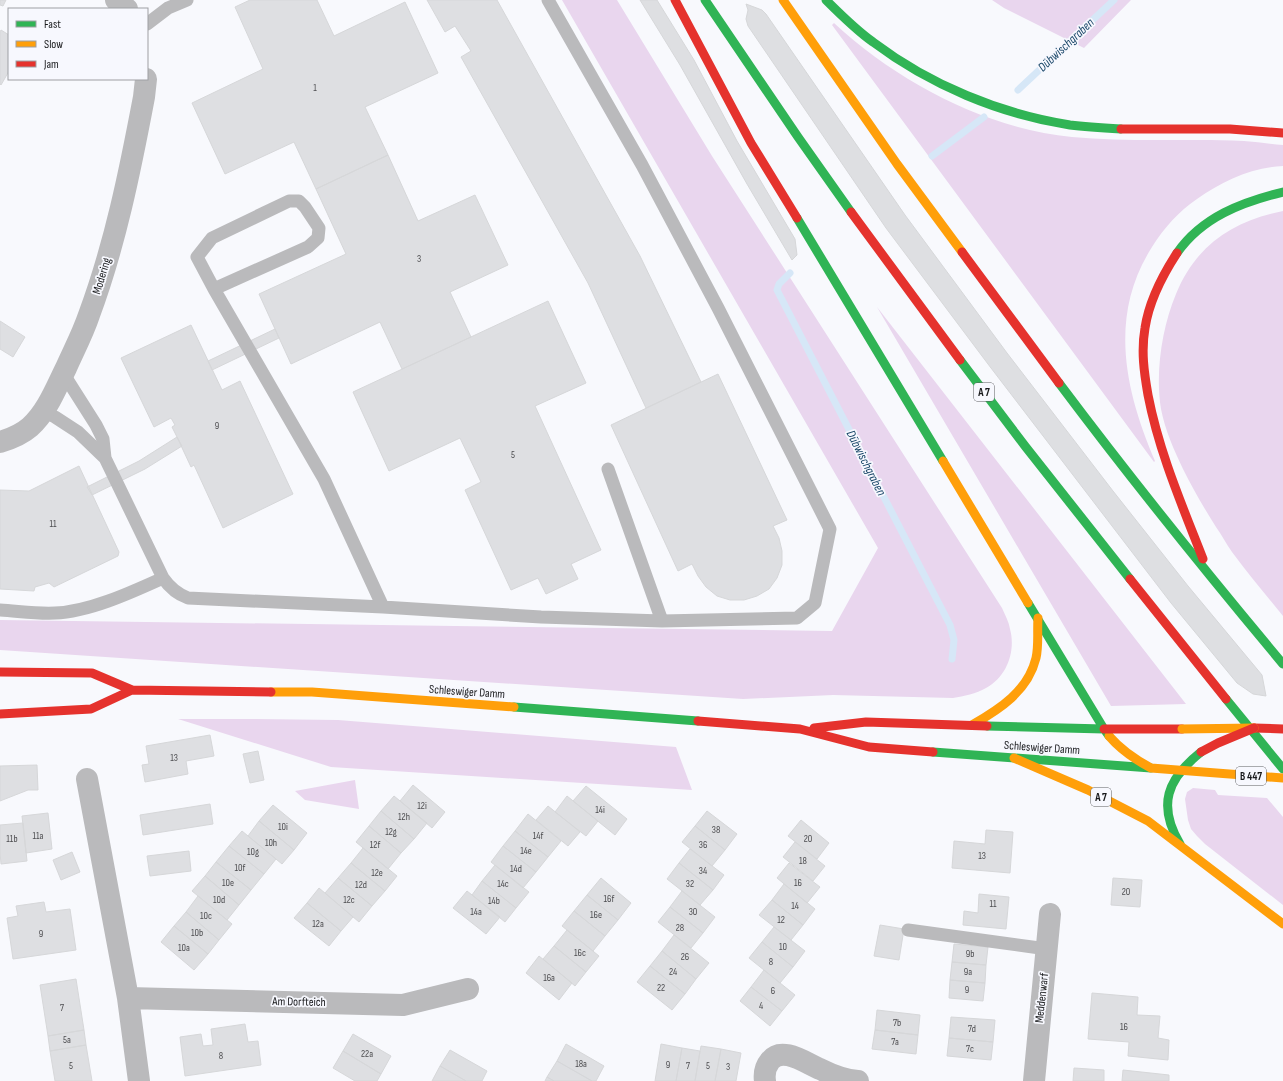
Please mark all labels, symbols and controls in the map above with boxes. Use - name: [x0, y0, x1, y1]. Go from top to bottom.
- legend: [8, 8, 148, 80]
- water label: Dübwischgraben: [1034, 14, 1098, 75]
- text: Fast: [44, 17, 61, 32]
- text: Slow: [44, 37, 63, 52]
- text: Jam: [43, 57, 59, 72]
- house number: 1: [313, 82, 317, 94]
- house number: 3: [417, 253, 421, 265]
- street label: Modering: [89, 256, 115, 296]
- road number: A 7: [974, 383, 994, 401]
- house number: 9: [215, 420, 219, 432]
- water label: Dübwischgraben: [843, 428, 890, 499]
- house number: 5: [511, 449, 515, 461]
- house number: 11: [50, 518, 57, 530]
- street label: Schleswiger Damm: [428, 682, 506, 702]
- street label: Schleswiger Damm: [1003, 738, 1081, 758]
- house number: 13: [170, 752, 178, 764]
- road number: B 447: [1236, 767, 1266, 785]
- road number: A 7: [1091, 788, 1111, 806]
- house number: 12i: [417, 800, 427, 812]
- house number: 14i: [595, 804, 605, 816]
- house number: 12h: [398, 811, 410, 823]
- house number: 10i: [278, 821, 288, 833]
- house number: 38: [712, 824, 720, 836]
- house number: 12g: [385, 826, 397, 838]
- house number: 11a: [33, 830, 44, 842]
- house number: 14f: [533, 830, 543, 842]
- house number: 11b: [6, 833, 18, 845]
- house number: 20: [804, 833, 812, 845]
- house number: 10h: [265, 837, 277, 849]
- house number: 12f: [370, 839, 380, 851]
- house number: 36: [699, 839, 707, 851]
- house number: 14e: [520, 845, 532, 857]
- house number: 10g: [247, 846, 259, 858]
- house number: 13: [978, 850, 986, 862]
- house number: 18: [799, 855, 807, 867]
- house number: 10f: [235, 862, 246, 874]
- house number: 14d: [510, 863, 522, 875]
- house number: 34: [699, 865, 707, 877]
- house number: 12e: [371, 867, 383, 879]
- house number: 10e: [222, 877, 234, 889]
- house number: 16: [794, 877, 802, 889]
- house number: 14c: [497, 878, 509, 890]
- house number: 32: [686, 878, 694, 890]
- house number: 12d: [355, 879, 367, 891]
- house number: 20: [1122, 886, 1130, 898]
- house number: 16f: [604, 893, 614, 905]
- house number: 10d: [213, 894, 225, 906]
- house number: 12c: [343, 894, 355, 906]
- house number: 14b: [488, 895, 500, 907]
- house number: 11: [990, 898, 997, 910]
- house number: 14: [791, 900, 799, 912]
- house number: 14a: [470, 906, 482, 918]
- house number: 30: [689, 906, 697, 918]
- house number: 16e: [590, 909, 602, 921]
- house number: 10c: [200, 910, 212, 922]
- house number: 12: [777, 914, 785, 926]
- house number: 12a: [312, 918, 324, 930]
- house number: 28: [676, 922, 684, 934]
- house number: 10b: [191, 927, 203, 939]
- house number: 9: [39, 928, 43, 940]
- house number: 10: [779, 941, 787, 953]
- house number: 10a: [178, 942, 190, 954]
- house number: 16c: [574, 947, 586, 959]
- house number: 9b: [966, 948, 974, 960]
- house number: 26: [681, 951, 689, 963]
- house number: 8: [769, 956, 773, 968]
- house number: 24: [669, 966, 677, 978]
- house number: 9a: [964, 966, 972, 978]
- house number: 16a: [543, 972, 555, 984]
- street label: Meddenwarf: [1032, 972, 1052, 1024]
- house number: 22: [657, 982, 665, 994]
- house number: 9: [965, 984, 969, 996]
- house number: 6: [771, 985, 775, 997]
- street label: Am Dorfteich: [271, 994, 326, 1010]
- house number: 4: [759, 1000, 763, 1012]
- house number: 7: [60, 1002, 64, 1014]
- house number: 7b: [893, 1017, 901, 1029]
- house number: 16: [1120, 1021, 1128, 1033]
- house number: 7d: [968, 1023, 976, 1035]
- house number: 5a: [63, 1034, 71, 1046]
- house number: 7a: [891, 1036, 899, 1048]
- house number: 7c: [966, 1043, 974, 1055]
- house number: 22a: [361, 1048, 373, 1060]
- house number: 8: [219, 1050, 223, 1062]
- house number: 18a: [575, 1058, 587, 1070]
- house number: 9: [666, 1059, 670, 1071]
- house number: 5: [69, 1060, 73, 1072]
- house number: 7: [686, 1060, 690, 1072]
- house number: 5: [706, 1060, 710, 1072]
- house number: 3: [726, 1061, 730, 1073]

